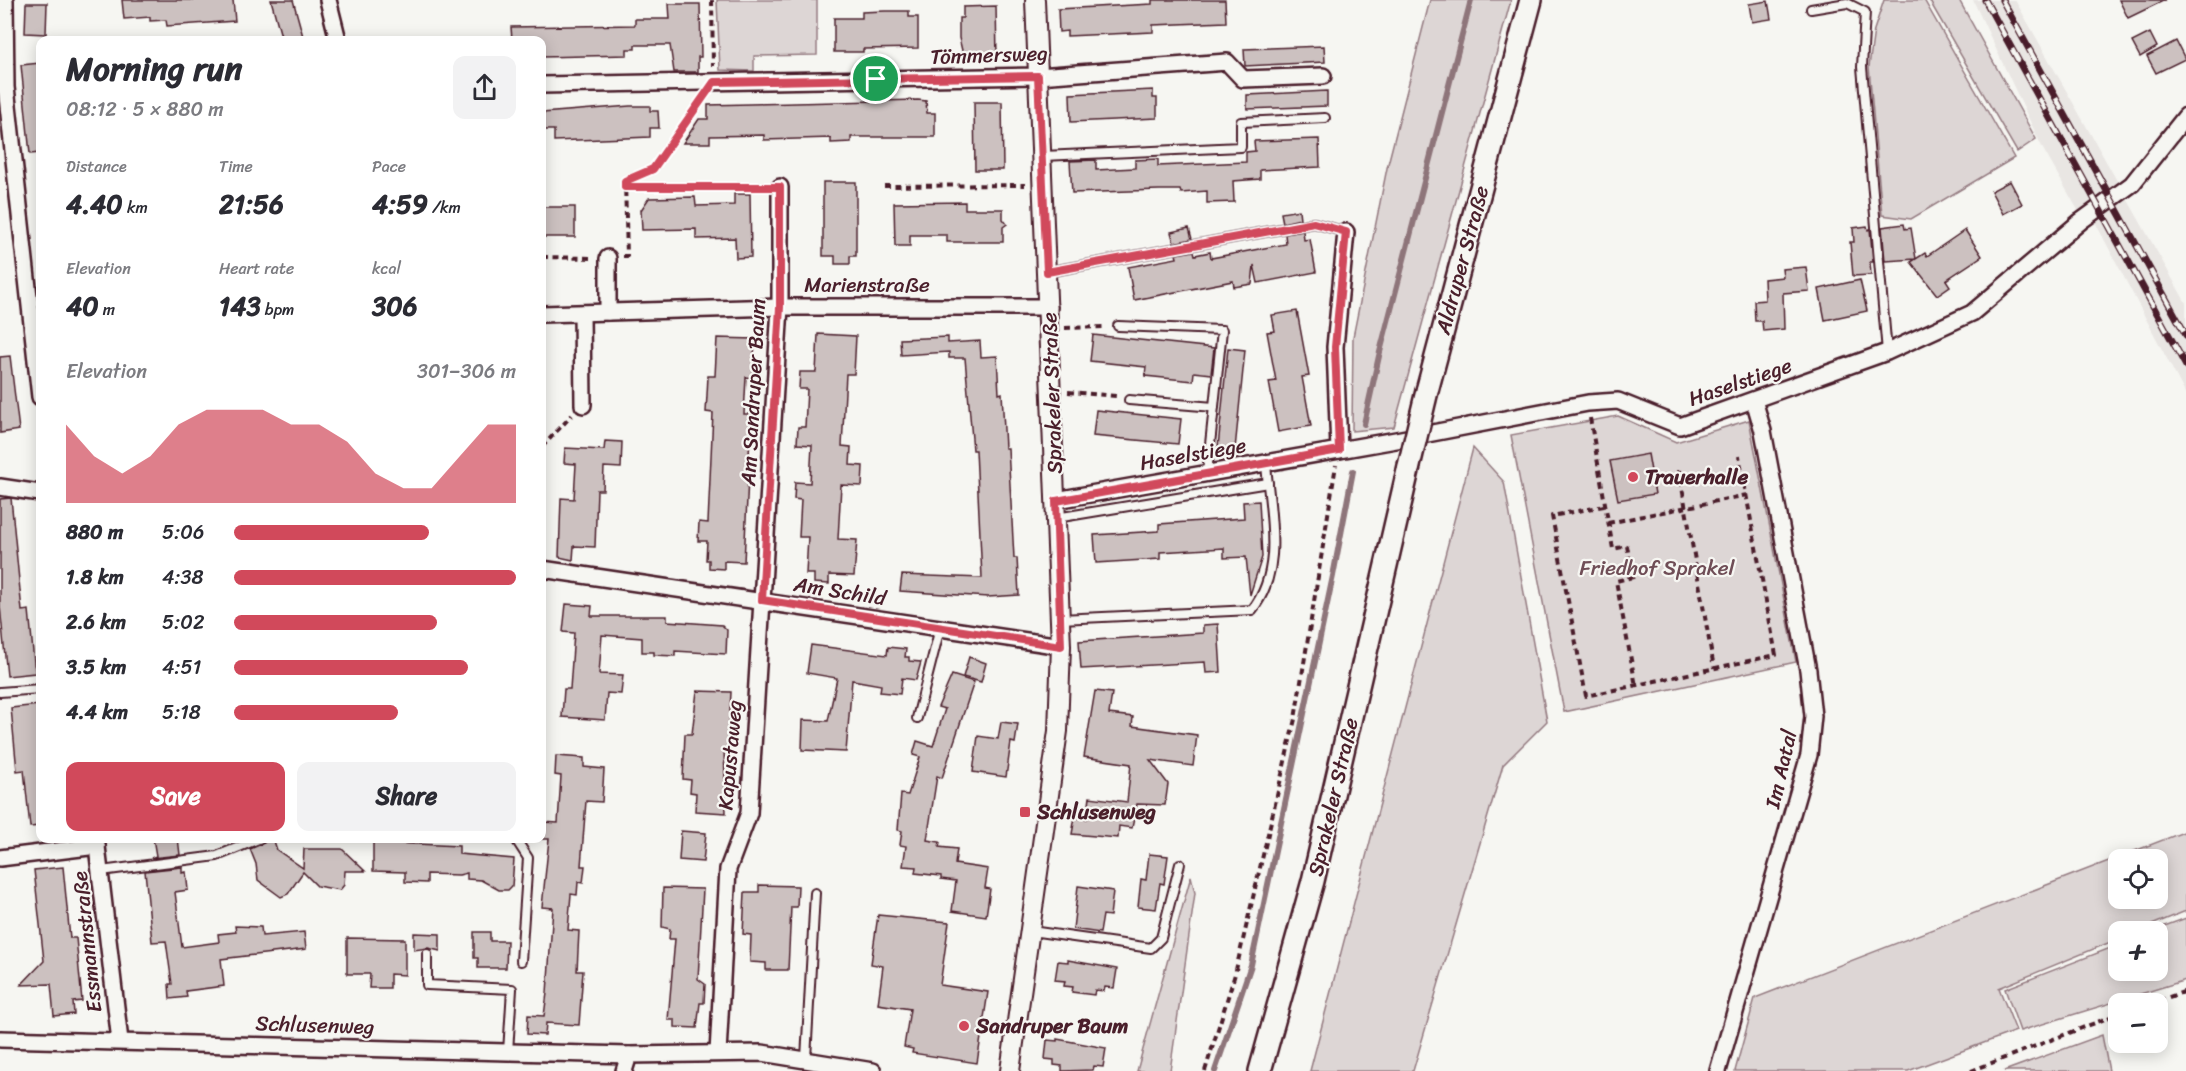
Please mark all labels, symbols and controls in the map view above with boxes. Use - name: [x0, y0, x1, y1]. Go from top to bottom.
- street label: Tömmersweg: [930, 34, 1048, 76]
- text: Morning run: [66, 40, 242, 98]
- pin: [850, 53, 901, 104]
- button: share: [453, 56, 516, 119]
- icon: arrive: [859, 62, 892, 95]
- text: 08:12 · 5 × 880 m: [66, 92, 224, 127]
- text: Distance: [66, 152, 127, 181]
- text: Time: [219, 152, 253, 181]
- text: Pace: [372, 152, 406, 181]
- text: 4.40: [66, 181, 123, 227]
- text: 21:56: [219, 181, 284, 227]
- text: 4:59: [372, 181, 428, 227]
- street label: Aldruper Straße: [1424, 181, 1500, 340]
- text: km: [123, 193, 148, 222]
- text: /km: [428, 193, 461, 222]
- text: Elevation: [66, 254, 131, 283]
- text: Heart rate: [219, 254, 294, 283]
- text: kcal: [372, 254, 401, 283]
- street label: Marienstraße: [804, 266, 930, 304]
- text: 40: [66, 283, 99, 329]
- text: 143: [219, 283, 261, 329]
- text: 306: [372, 283, 417, 329]
- text: m: [99, 295, 115, 324]
- text: bpm: [261, 295, 294, 324]
- street label: Am Sandruper Baum: [729, 297, 777, 488]
- street label: Sprakeler Straße: [1030, 311, 1074, 474]
- street label: Haselstiege: [1683, 346, 1797, 417]
- text: Elevation: [66, 354, 147, 389]
- text: 301–306 m: [417, 354, 516, 389]
- street label: Haselstiege: [1137, 426, 1249, 482]
- place label: Trauerhalle: [1645, 458, 1748, 496]
- marker: Trauerhalle: [1626, 470, 1640, 484]
- text: 880 m: [66, 515, 123, 550]
- text: 5:06: [162, 515, 204, 550]
- park label: Friedhof Sprakel: [1579, 549, 1736, 587]
- text: 1.8 km: [66, 560, 124, 595]
- text: 4:38: [162, 560, 204, 595]
- street label: Am Schild: [790, 565, 891, 617]
- text: 2.6 km: [66, 605, 126, 640]
- text: 5:02: [162, 605, 204, 640]
- text: 3.5 km: [66, 650, 126, 685]
- text: 4:51: [162, 650, 201, 685]
- text: 4.4 km: [66, 695, 128, 730]
- text: 5:18: [162, 695, 201, 730]
- street label: Kapustaweg: [706, 698, 754, 812]
- street label: Sprakeler Straße: [1296, 714, 1370, 880]
- street label: Im Aatal: [1753, 725, 1809, 813]
- button: Save: [66, 762, 285, 831]
- button: Share: [297, 762, 516, 831]
- place label: Schlusenweg: [1036, 793, 1156, 831]
- marker: Schlusenweg: [1018, 805, 1032, 819]
- map controls: [2108, 849, 2168, 1053]
- button: locate: [2108, 849, 2168, 909]
- street label: Essmannstraße: [61, 869, 113, 1015]
- button: +: [2108, 921, 2168, 981]
- button: −: [2108, 993, 2168, 1053]
- street label: Schlusenweg: [255, 1004, 375, 1046]
- place label: Sandruper Baum: [975, 1007, 1128, 1045]
- marker: Sandruper Baum: [957, 1019, 971, 1033]

